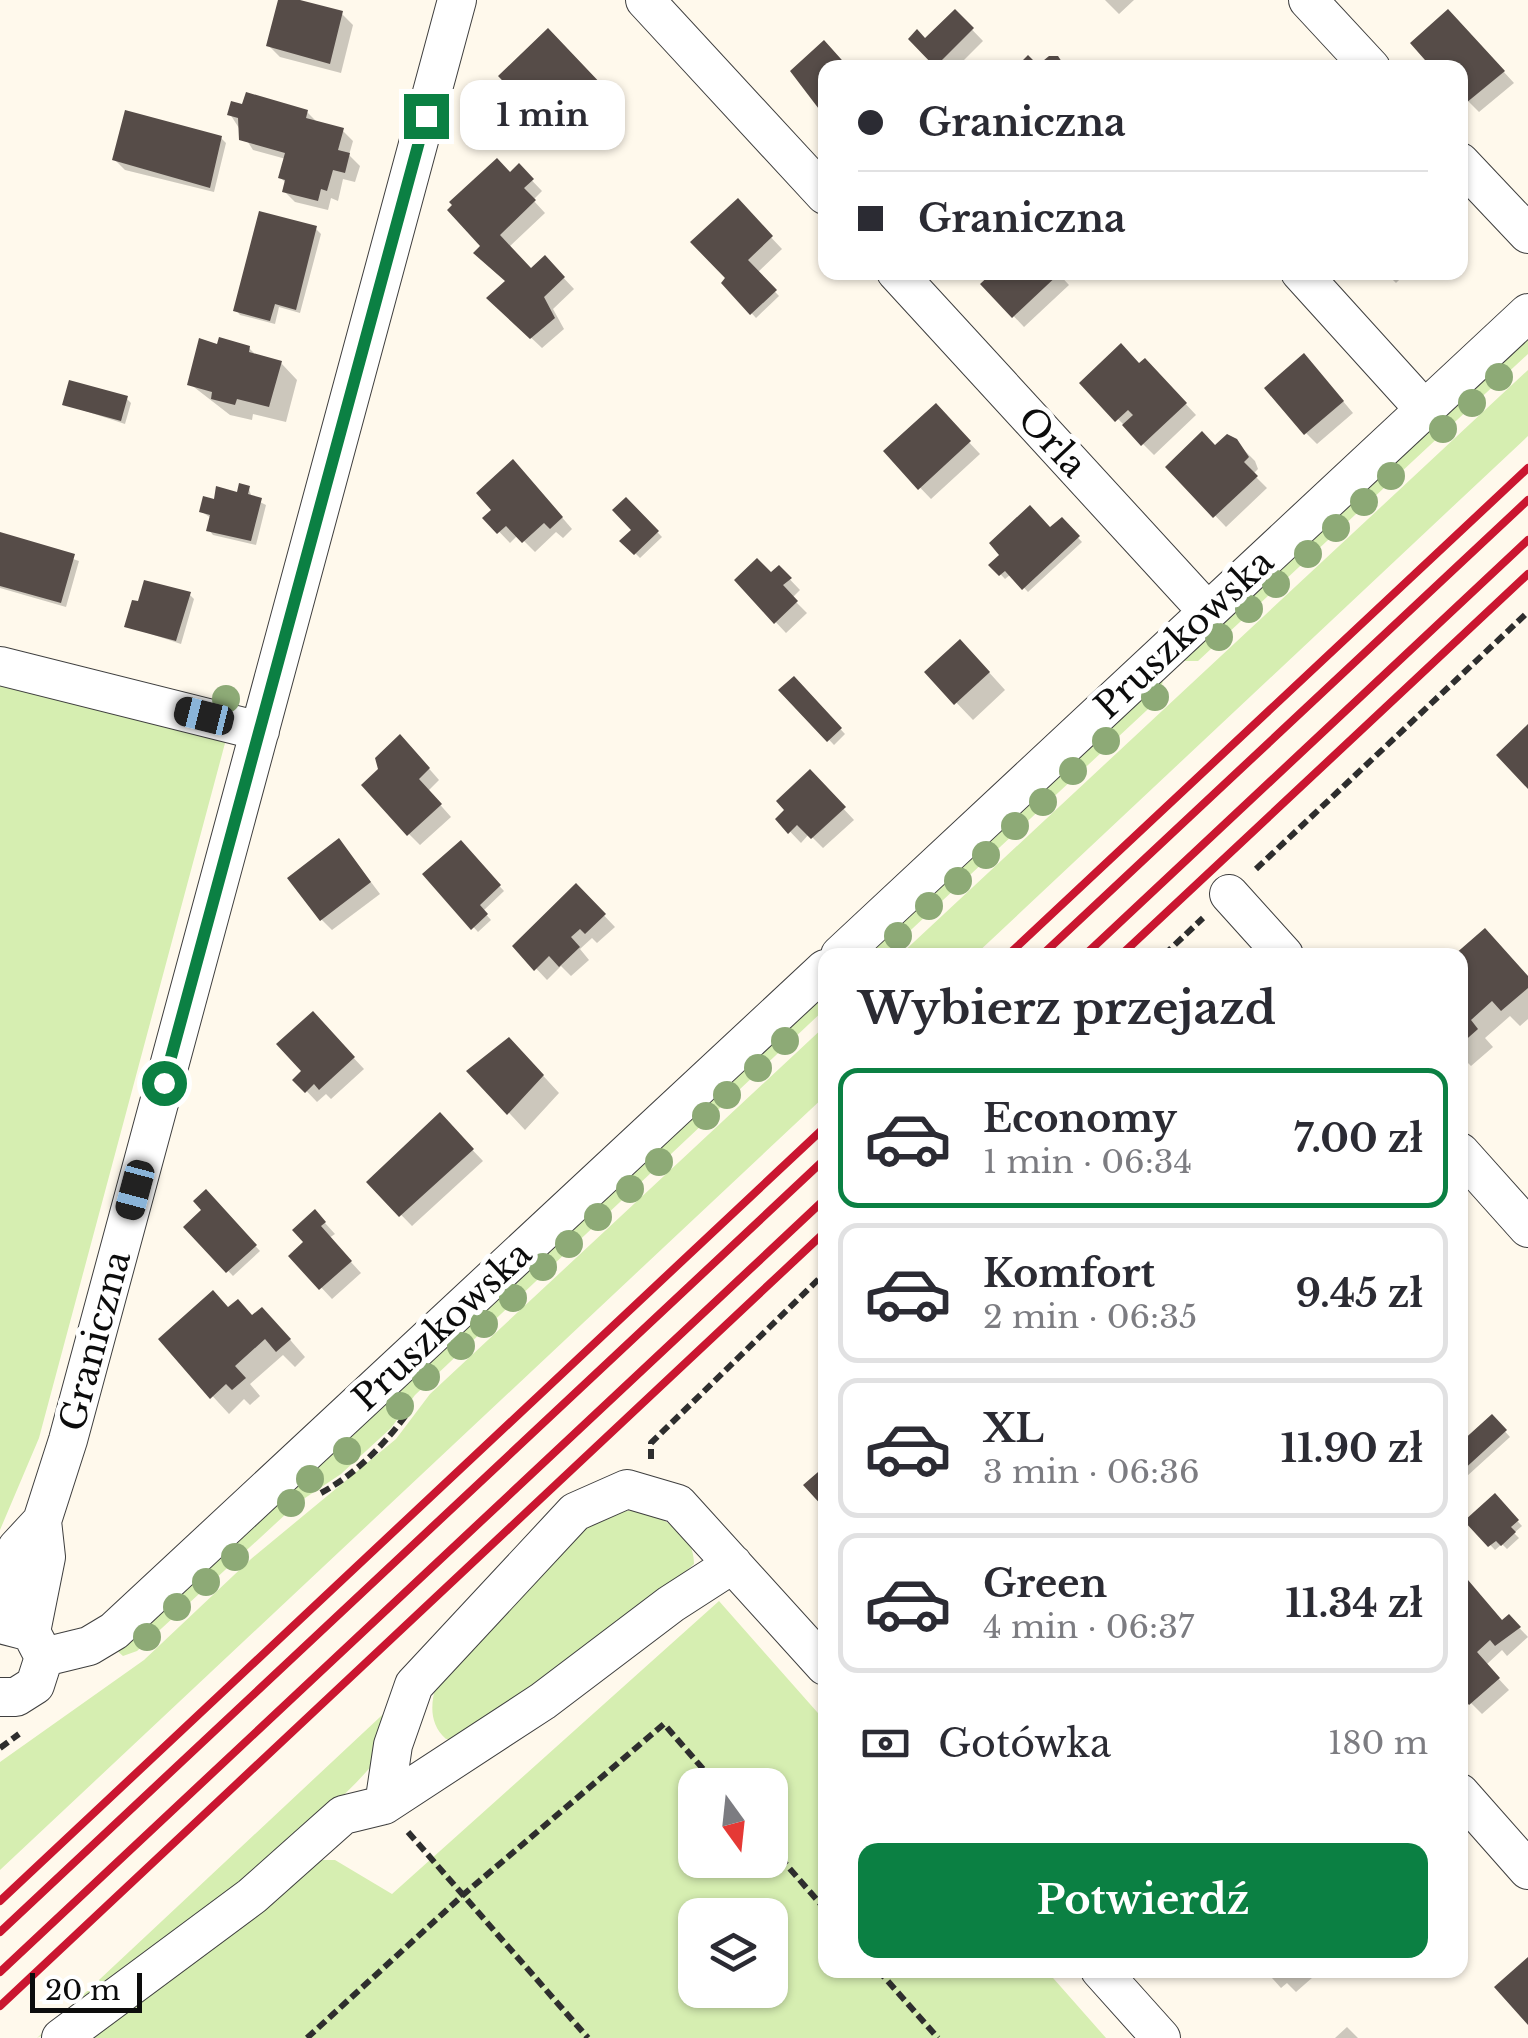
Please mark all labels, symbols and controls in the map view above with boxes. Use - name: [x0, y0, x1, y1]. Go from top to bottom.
- callout: 1 min: [461, 81, 626, 151]
- route end: [404, 94, 449, 139]
- text: 1 min: [496, 95, 589, 135]
- text: Graniczna: [918, 99, 1126, 146]
- text: Graniczna: [918, 195, 1126, 242]
- street label: Orla: [1009, 398, 1096, 486]
- street label: Pruszkowska: [1085, 540, 1282, 727]
- car: [171, 694, 237, 738]
- text: Wybierz przejazd: [858, 980, 1276, 1036]
- route start: [142, 1061, 187, 1106]
- icon: car: [863, 1093, 953, 1183]
- text: Economy: [983, 1095, 1177, 1142]
- text: 7.00 zł: [1294, 1115, 1423, 1162]
- text: 1 min · 06:34: [983, 1142, 1192, 1182]
- car: [113, 1157, 157, 1223]
- street label: Pruszkowska: [343, 1232, 540, 1419]
- street label: Graniczna: [50, 1246, 139, 1435]
- icon: car: [863, 1248, 953, 1338]
- text: Komfort: [983, 1250, 1155, 1297]
- text: 9.45 zł: [1295, 1270, 1423, 1317]
- text: 2 min · 06:35: [983, 1297, 1197, 1337]
- icon: car: [863, 1403, 953, 1493]
- text: XL: [983, 1405, 1044, 1452]
- text: 11.90 zł: [1280, 1425, 1423, 1472]
- text: 3 min · 06:36: [983, 1452, 1200, 1492]
- icon: car: [863, 1558, 953, 1648]
- text: Green: [983, 1560, 1107, 1607]
- text: 11.34 zł: [1285, 1580, 1423, 1627]
- text: 4 min · 06:37: [983, 1607, 1194, 1647]
- icon: cash: [858, 1716, 913, 1771]
- text: Gotówka: [938, 1720, 1111, 1767]
- text: 180 m: [1328, 1723, 1428, 1763]
- north arrow: [678, 1768, 788, 1878]
- map controls: [678, 1768, 788, 2008]
- button: Potwierdź: [858, 1843, 1428, 1958]
- button: layers: [678, 1898, 788, 2008]
- scale bar: [30, 1968, 142, 2012]
- text: 20 m: [45, 1973, 120, 2008]

